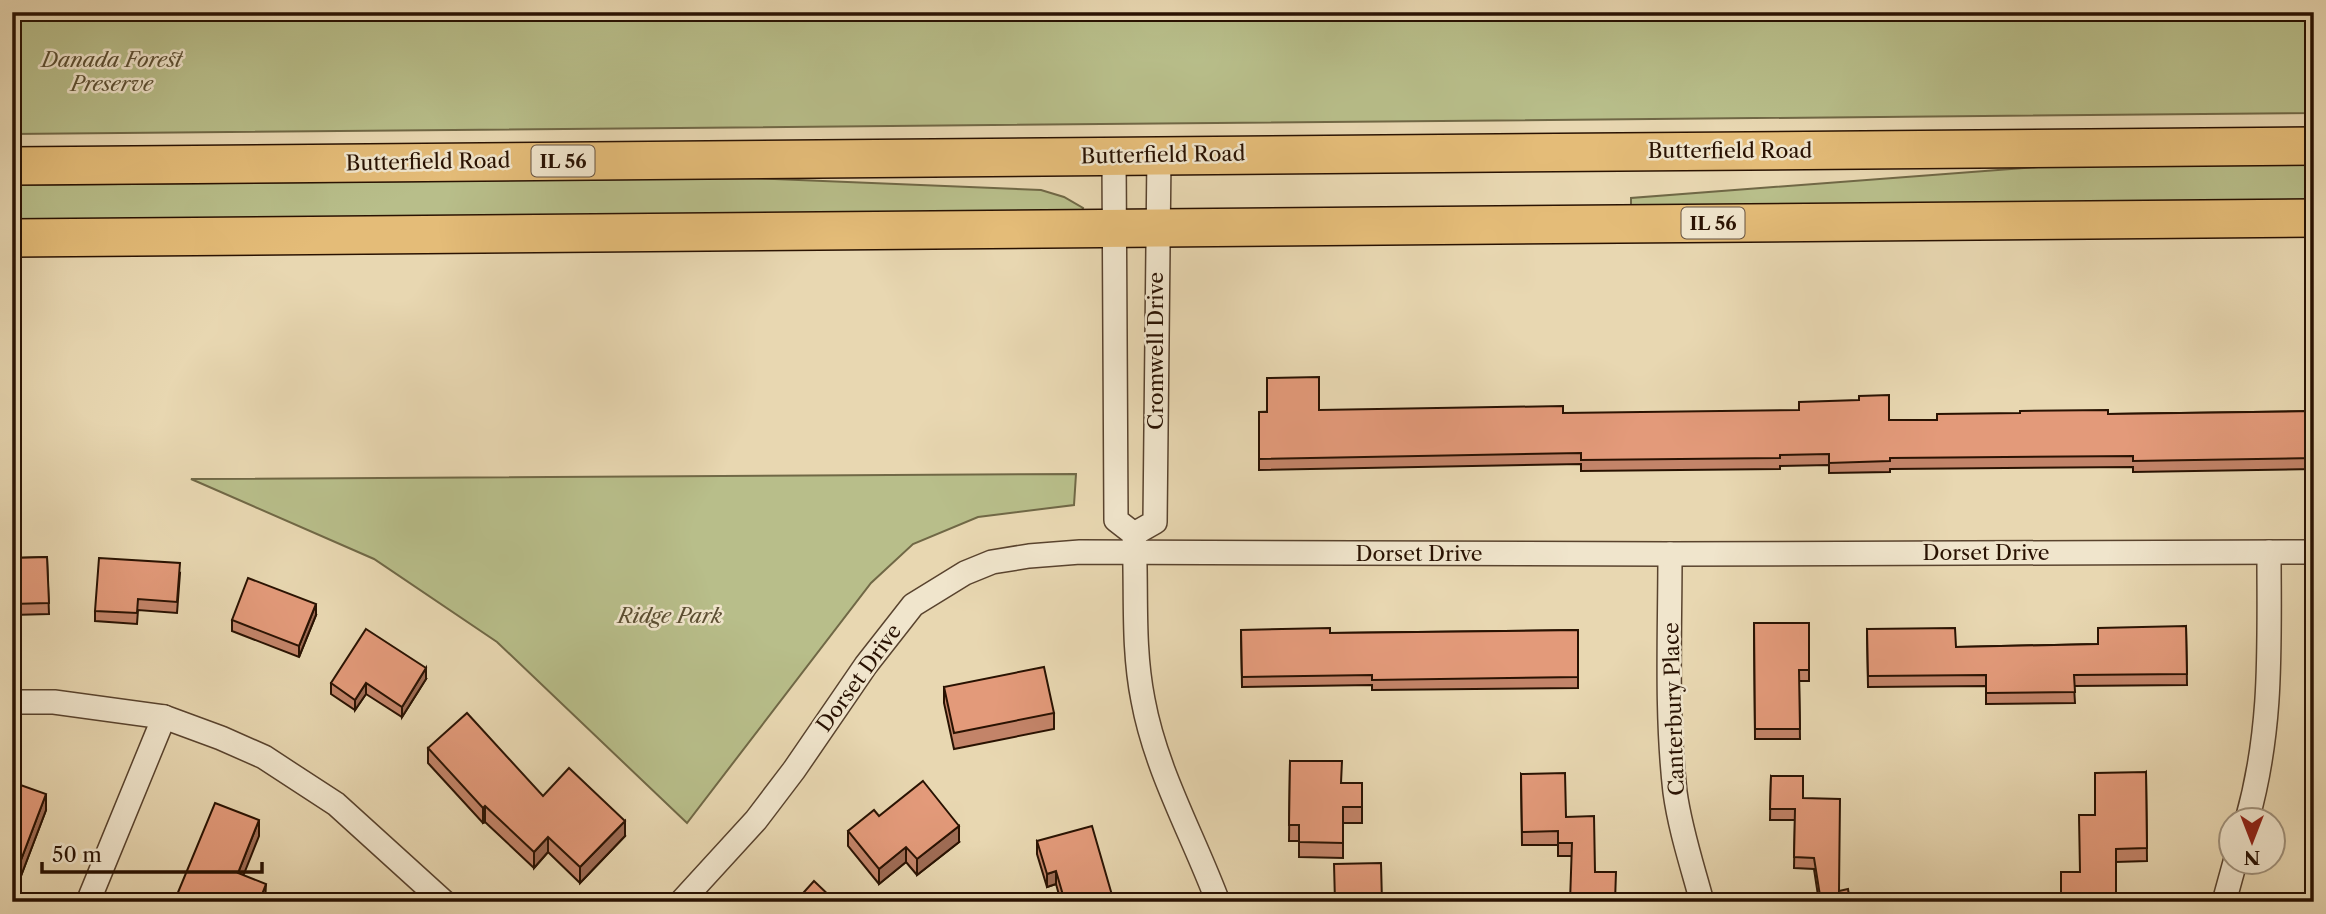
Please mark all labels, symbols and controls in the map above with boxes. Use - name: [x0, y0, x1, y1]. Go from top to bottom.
- park label: Danada Forest Preserve: [40, 47, 184, 96]
- street label: Butterfield Road: [1648, 138, 1813, 163]
- street label: Butterfield Road: [1080, 141, 1246, 168]
- road number: IL 56: [532, 146, 594, 176]
- street label: Butterfield Road: [345, 148, 511, 175]
- road number: IL 56: [1682, 208, 1744, 238]
- street label: Cromwell Drive: [1143, 272, 1168, 430]
- street label: Dorset Drive: [1922, 540, 2050, 565]
- street label: Dorset Drive: [1355, 541, 1483, 566]
- park label: Ridge Park: [616, 603, 722, 628]
- street label: Dorset Drive: [811, 619, 906, 737]
- street label: Canterbury Place: [1658, 622, 1689, 796]
- north arrow: [2218, 806, 2288, 876]
- scale bar: [42, 830, 262, 874]
- text: 50 m: [52, 842, 102, 867]
- text: N: [2244, 846, 2260, 869]

